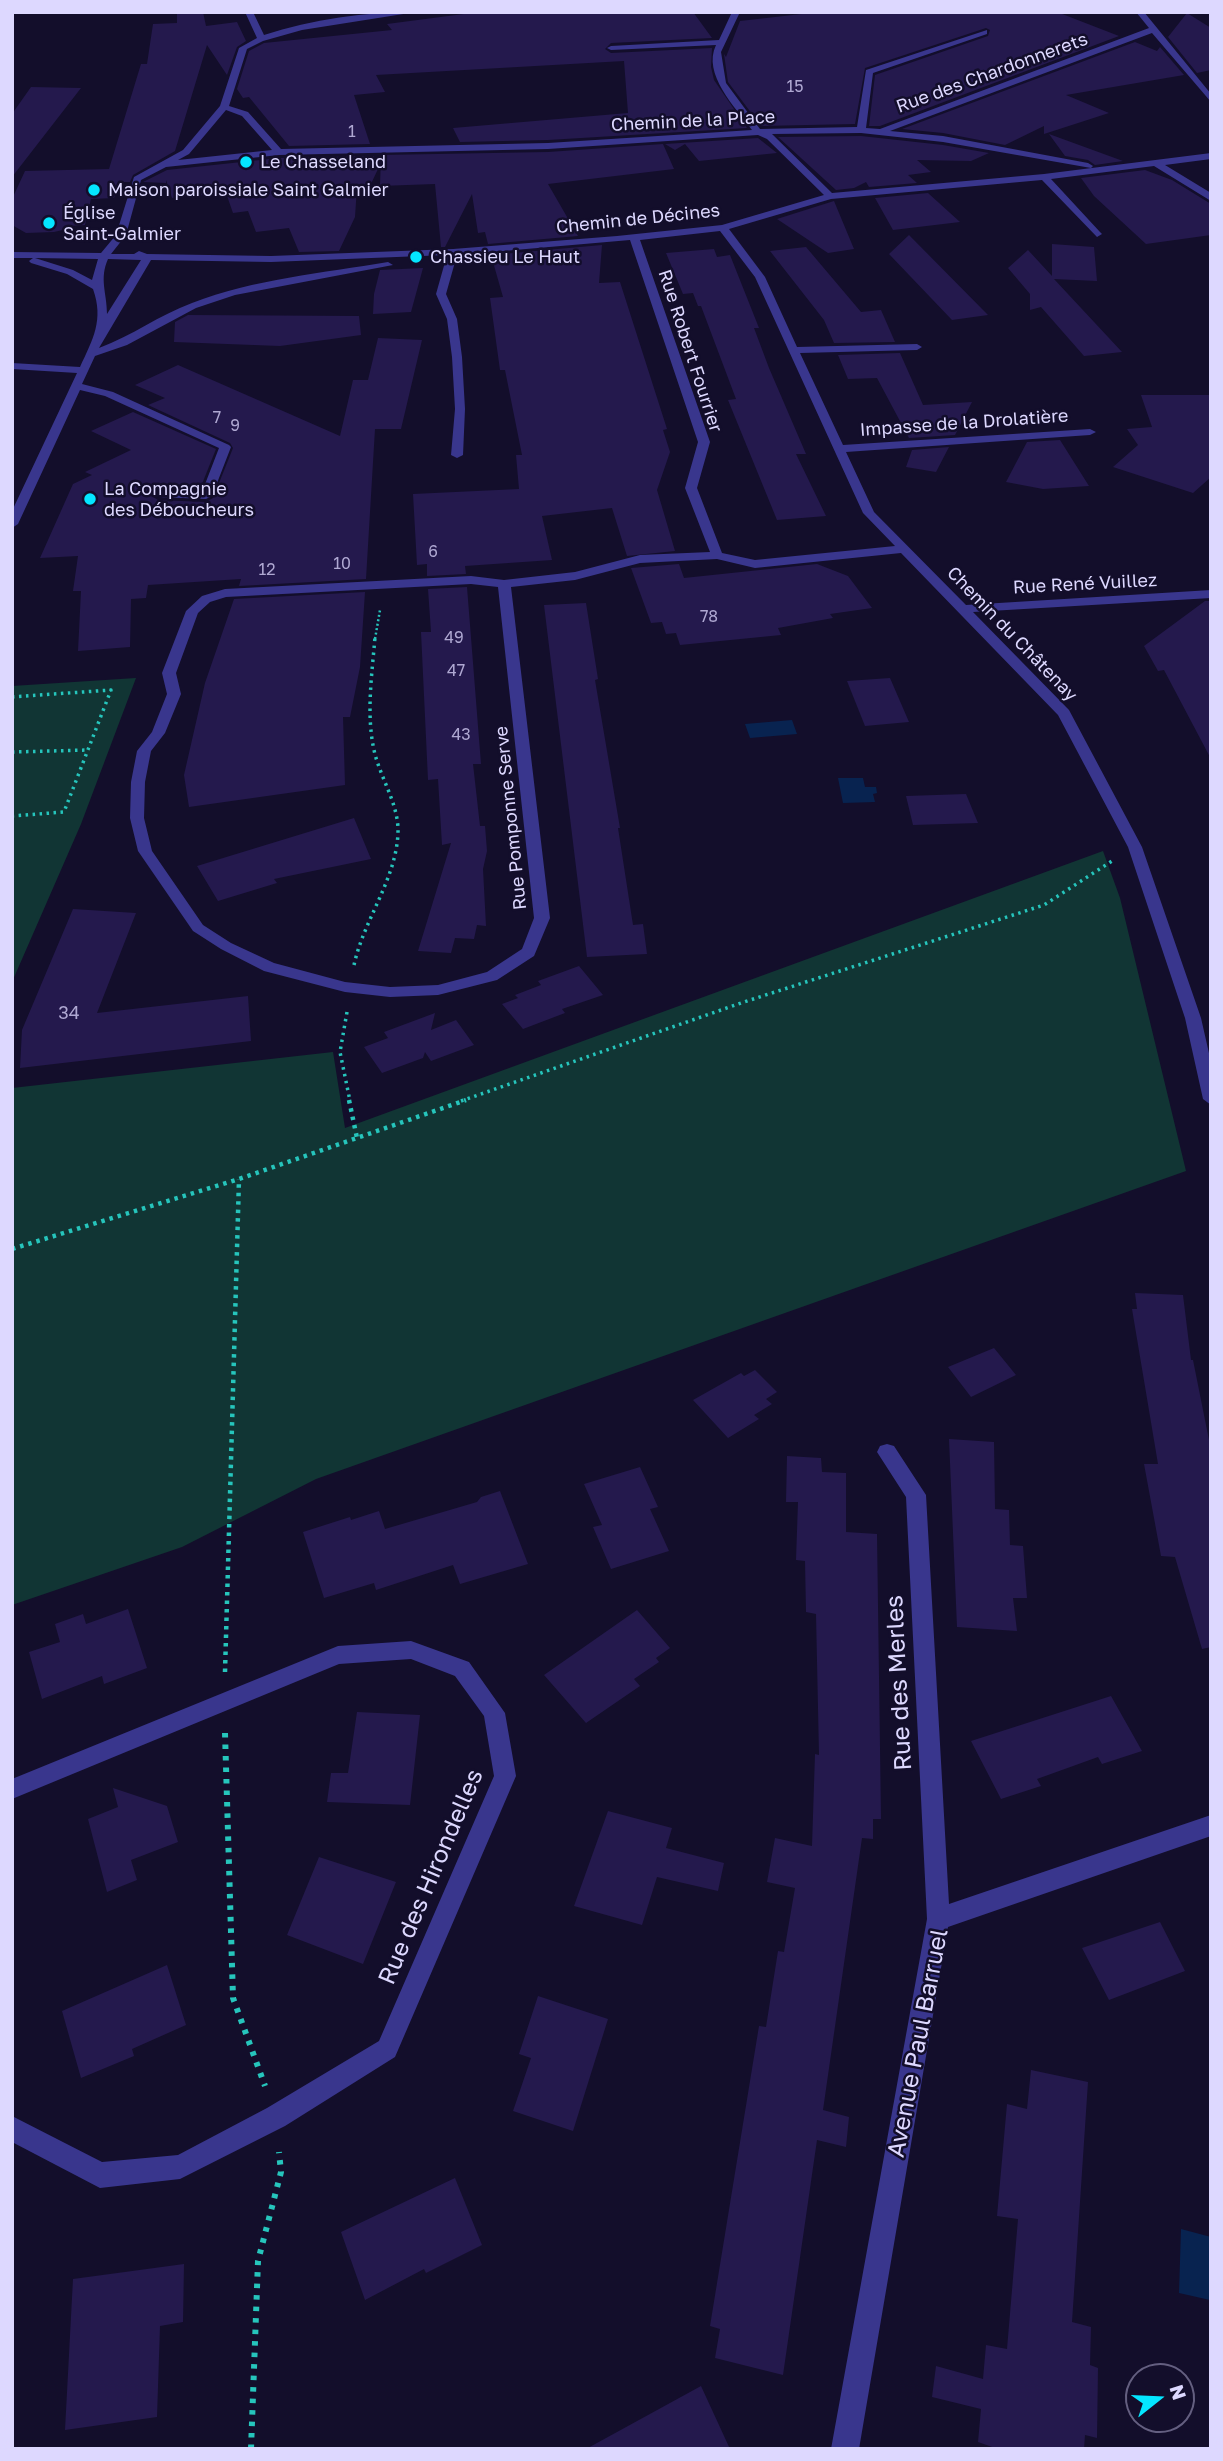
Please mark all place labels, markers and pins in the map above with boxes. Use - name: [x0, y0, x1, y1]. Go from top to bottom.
- place label: Le Chasseland: [260, 151, 386, 173]
- marker: Le Chasseland: [238, 154, 254, 170]
- place label: Maison paroissiale Saint Galmier: [108, 179, 389, 201]
- marker: Maison paroissiale Saint Galmier: [86, 182, 102, 198]
- place label: Église Saint-Galmier: [63, 202, 181, 244]
- marker: Église Saint-Galmier: [41, 215, 57, 231]
- place label: Chassieu Le Haut: [430, 246, 580, 268]
- marker: Chassieu Le Haut: [408, 249, 424, 265]
- place label: La Compagnie des Déboucheurs: [104, 478, 254, 520]
- marker: La Compagnie des Déboucheurs: [82, 491, 98, 507]

